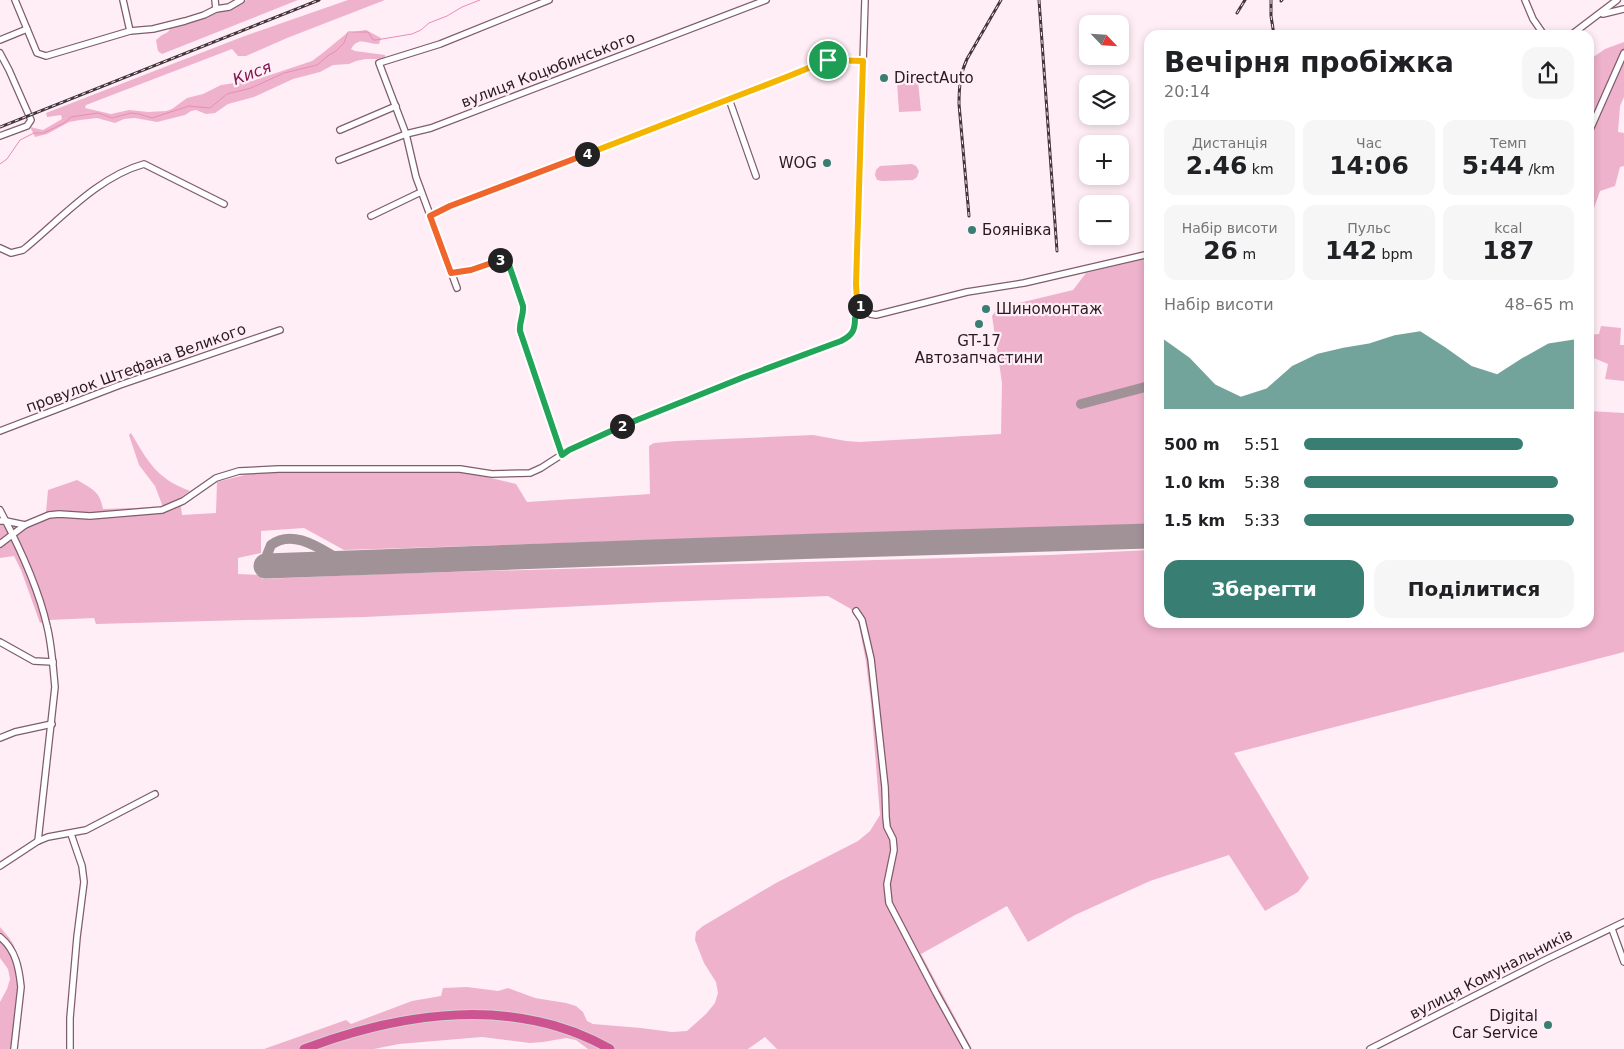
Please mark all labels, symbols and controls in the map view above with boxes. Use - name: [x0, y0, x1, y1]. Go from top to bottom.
- north arrow: [1079, 15, 1129, 65]
- map controls: [1079, 15, 1129, 245]
- street label: вулиця Коцюбинського: [458, 28, 638, 112]
- pin: [807, 39, 849, 81]
- icon: arrive: [814, 46, 842, 74]
- text: Вечірня пробіжка: [1164, 46, 1454, 79]
- button: share: [1522, 47, 1574, 99]
- water label: Кися: [230, 57, 275, 89]
- place label: DirectAuto: [894, 69, 974, 87]
- marker: DirectAuto: [878, 72, 890, 84]
- button: layers: [1079, 75, 1129, 125]
- text: 20:14: [1164, 82, 1210, 101]
- button: +: [1079, 135, 1129, 185]
- text: Дистанція: [1192, 135, 1267, 151]
- text: Час: [1356, 135, 1382, 151]
- text: Темп: [1490, 135, 1527, 151]
- pin: 4: [574, 142, 600, 166]
- text: 4: [583, 146, 592, 162]
- text: 2.46: [1186, 151, 1247, 180]
- text: 14:06: [1329, 151, 1409, 180]
- text: 5:44: [1462, 151, 1524, 180]
- place label: WOG: [779, 154, 817, 172]
- marker: WOG: [821, 157, 833, 169]
- text: km: [1247, 161, 1274, 177]
- text: /km: [1524, 161, 1555, 177]
- button: −: [1079, 195, 1129, 245]
- text: Набір висоти: [1182, 220, 1278, 236]
- text: Пульс: [1347, 220, 1391, 236]
- text: kcal: [1494, 220, 1522, 236]
- place label: Боянівка: [982, 221, 1052, 239]
- marker: Боянівка: [966, 224, 978, 236]
- text: 26: [1203, 236, 1238, 265]
- text: 142: [1325, 236, 1377, 265]
- text: 187: [1482, 236, 1534, 265]
- text: m: [1238, 246, 1256, 262]
- text: bpm: [1377, 246, 1413, 262]
- pin: 3: [488, 248, 512, 272]
- text: 3: [496, 252, 505, 268]
- pin: 1: [848, 294, 872, 318]
- text: Набір висоти: [1164, 295, 1274, 314]
- text: 48–65 m: [1505, 295, 1574, 314]
- text: 1: [856, 298, 865, 314]
- place label: Шиномонтаж: [996, 300, 1103, 318]
- marker: Шиномонтаж: [980, 303, 992, 315]
- marker: GT-17 Автозапчастини: [973, 318, 985, 330]
- street label: провулок Штефана Великого: [24, 320, 248, 416]
- place label: GT-17 Автозапчастини: [915, 332, 1043, 367]
- pin: 2: [610, 414, 634, 438]
- text: 2: [618, 418, 627, 434]
- text: 500 m: [1164, 435, 1220, 454]
- text: 5:51: [1244, 435, 1280, 454]
- text: 1.0 km: [1164, 473, 1225, 492]
- text: 5:38: [1244, 473, 1280, 492]
- text: 1.5 km: [1164, 511, 1225, 530]
- text: 5:33: [1244, 511, 1280, 530]
- button: Зберегти: [1164, 560, 1364, 618]
- button: Поділитися: [1374, 560, 1574, 618]
- street label: вулиця Комунальників: [1407, 925, 1575, 1023]
- place label: Digital Car Service: [1452, 1007, 1538, 1042]
- marker: Digital Car Service: [1542, 1019, 1554, 1031]

